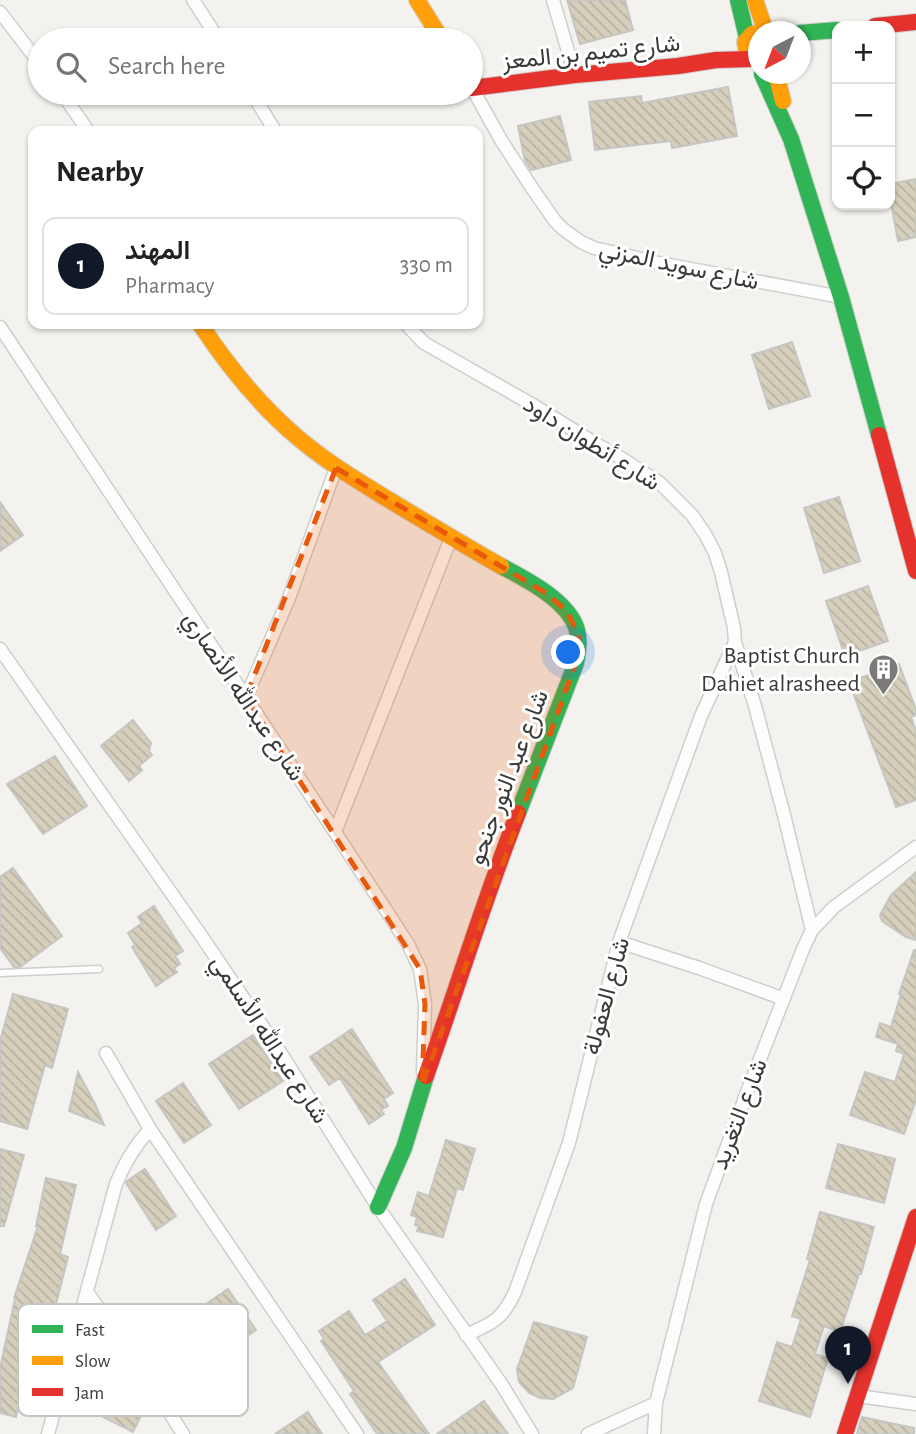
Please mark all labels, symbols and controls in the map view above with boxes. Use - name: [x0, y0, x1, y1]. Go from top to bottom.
- north arrow: [748, 21, 811, 84]
- map controls: [832, 21, 895, 210]
- button: +: [832, 21, 895, 84]
- search box: [28, 28, 483, 105]
- street label: شارع تميم بن المعز: [500, 32, 682, 77]
- icon: search: [52, 48, 90, 86]
- text: Search here: [108, 53, 226, 79]
- button: −: [832, 84, 895, 147]
- button: locate: [832, 147, 895, 210]
- text: Nearby: [56, 157, 144, 187]
- street label: شارع سويد المزني: [596, 237, 761, 300]
- text: المهند: [125, 238, 190, 264]
- text: 1: [77, 254, 85, 277]
- text: 330 m: [400, 254, 453, 277]
- text: Pharmacy: [125, 275, 214, 298]
- street label: شارع أنطوان داود: [517, 390, 666, 498]
- street label: شارع عبدالله الأنصاري: [173, 606, 311, 789]
- your location: [551, 635, 585, 669]
- place label: Baptist Church Dahiet alrasheed: [701, 644, 860, 696]
- building icon: Baptist Church Dahiet alrasheed: [866, 652, 900, 696]
- street label: شارع عبد النور جنحو: [465, 687, 556, 869]
- street label: شارع العفولة: [580, 935, 637, 1058]
- street label: شارع عبدالله الأسلمي: [201, 949, 335, 1131]
- street label: شارع التغريد: [708, 1056, 775, 1174]
- legend: [18, 1304, 248, 1416]
- text: Fast: [75, 1321, 105, 1340]
- pin: 1: [825, 1326, 871, 1384]
- text: Slow: [75, 1352, 111, 1371]
- text: Jam: [75, 1384, 104, 1403]

